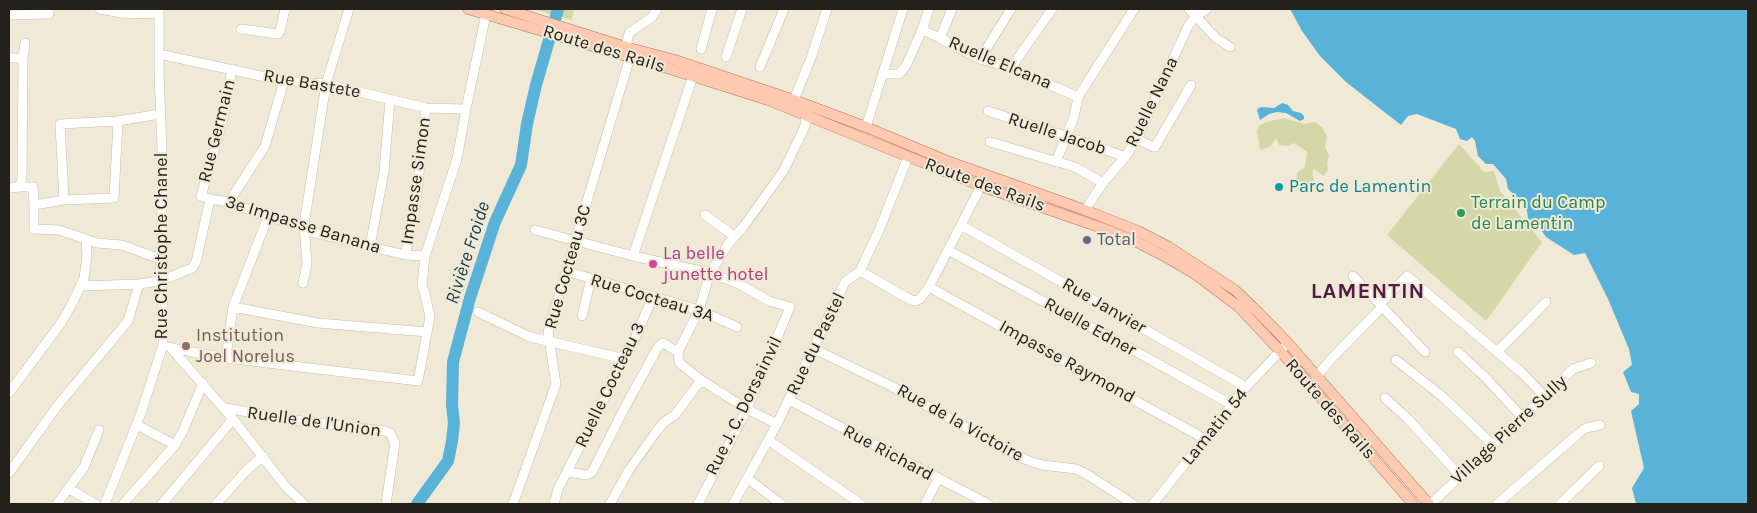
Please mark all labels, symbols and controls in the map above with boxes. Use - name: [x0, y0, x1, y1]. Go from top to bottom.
- street label: Route des Rails: [540, 20, 668, 78]
- street label: Ruelle Elcana: [945, 32, 1055, 94]
- street label: Ruelle Nana: [1121, 53, 1183, 151]
- street label: Rue Bastete: [262, 65, 362, 103]
- street label: Rue Germain: [194, 77, 240, 185]
- street label: Ruelle Jacob: [1005, 108, 1109, 160]
- street label: Impasse Simon: [396, 116, 436, 246]
- street label: Rue Christophe Chanel: [151, 152, 173, 340]
- street label: Route des Rails: [922, 153, 1048, 217]
- place label: Parc de Lamentin: [1289, 176, 1431, 198]
- marker: Parc de Lamentin: [1273, 181, 1285, 193]
- street label: 3e Impasse Banana: [223, 191, 383, 259]
- place label: Terrain du Camp de Lamentin: [1471, 192, 1605, 234]
- water label: Rivière Froide: [441, 199, 495, 307]
- street label: Rue Cocteau 3C: [540, 202, 596, 332]
- marker: Terrain du Camp de Lamentin: [1455, 207, 1467, 219]
- place label: Total: [1097, 229, 1136, 251]
- marker: Total: [1081, 234, 1093, 246]
- place label: La belle junette hotel: [663, 243, 768, 286]
- marker: La belle junette hotel: [647, 258, 659, 270]
- street label: Rue Cocteau 3A: [588, 269, 716, 327]
- street label: Rue Janvier: [1058, 273, 1150, 339]
- district label: LAMENTIN: [1310, 279, 1426, 305]
- street label: Rue du Pastel: [782, 289, 850, 399]
- street label: Ruelle Edner: [1040, 293, 1140, 361]
- street label: Impasse Raymond: [995, 316, 1139, 408]
- street label: Ruelle Cocteau 3: [570, 319, 650, 451]
- place label: Institution Joel Norelus: [196, 325, 295, 368]
- street label: Rue J. C. Dorsainvil: [701, 333, 787, 479]
- marker: Institution Joel Norelus: [180, 340, 192, 352]
- street label: Route des Rails: [1280, 354, 1380, 464]
- street label: Village Pierre Sully: [1447, 371, 1571, 489]
- street label: Rue de la Victoire: [893, 379, 1027, 467]
- street label: Lamatin 54: [1177, 384, 1253, 470]
- street label: Ruelle de l'Union: [246, 402, 382, 442]
- street label: Rue Richard: [839, 420, 937, 486]

